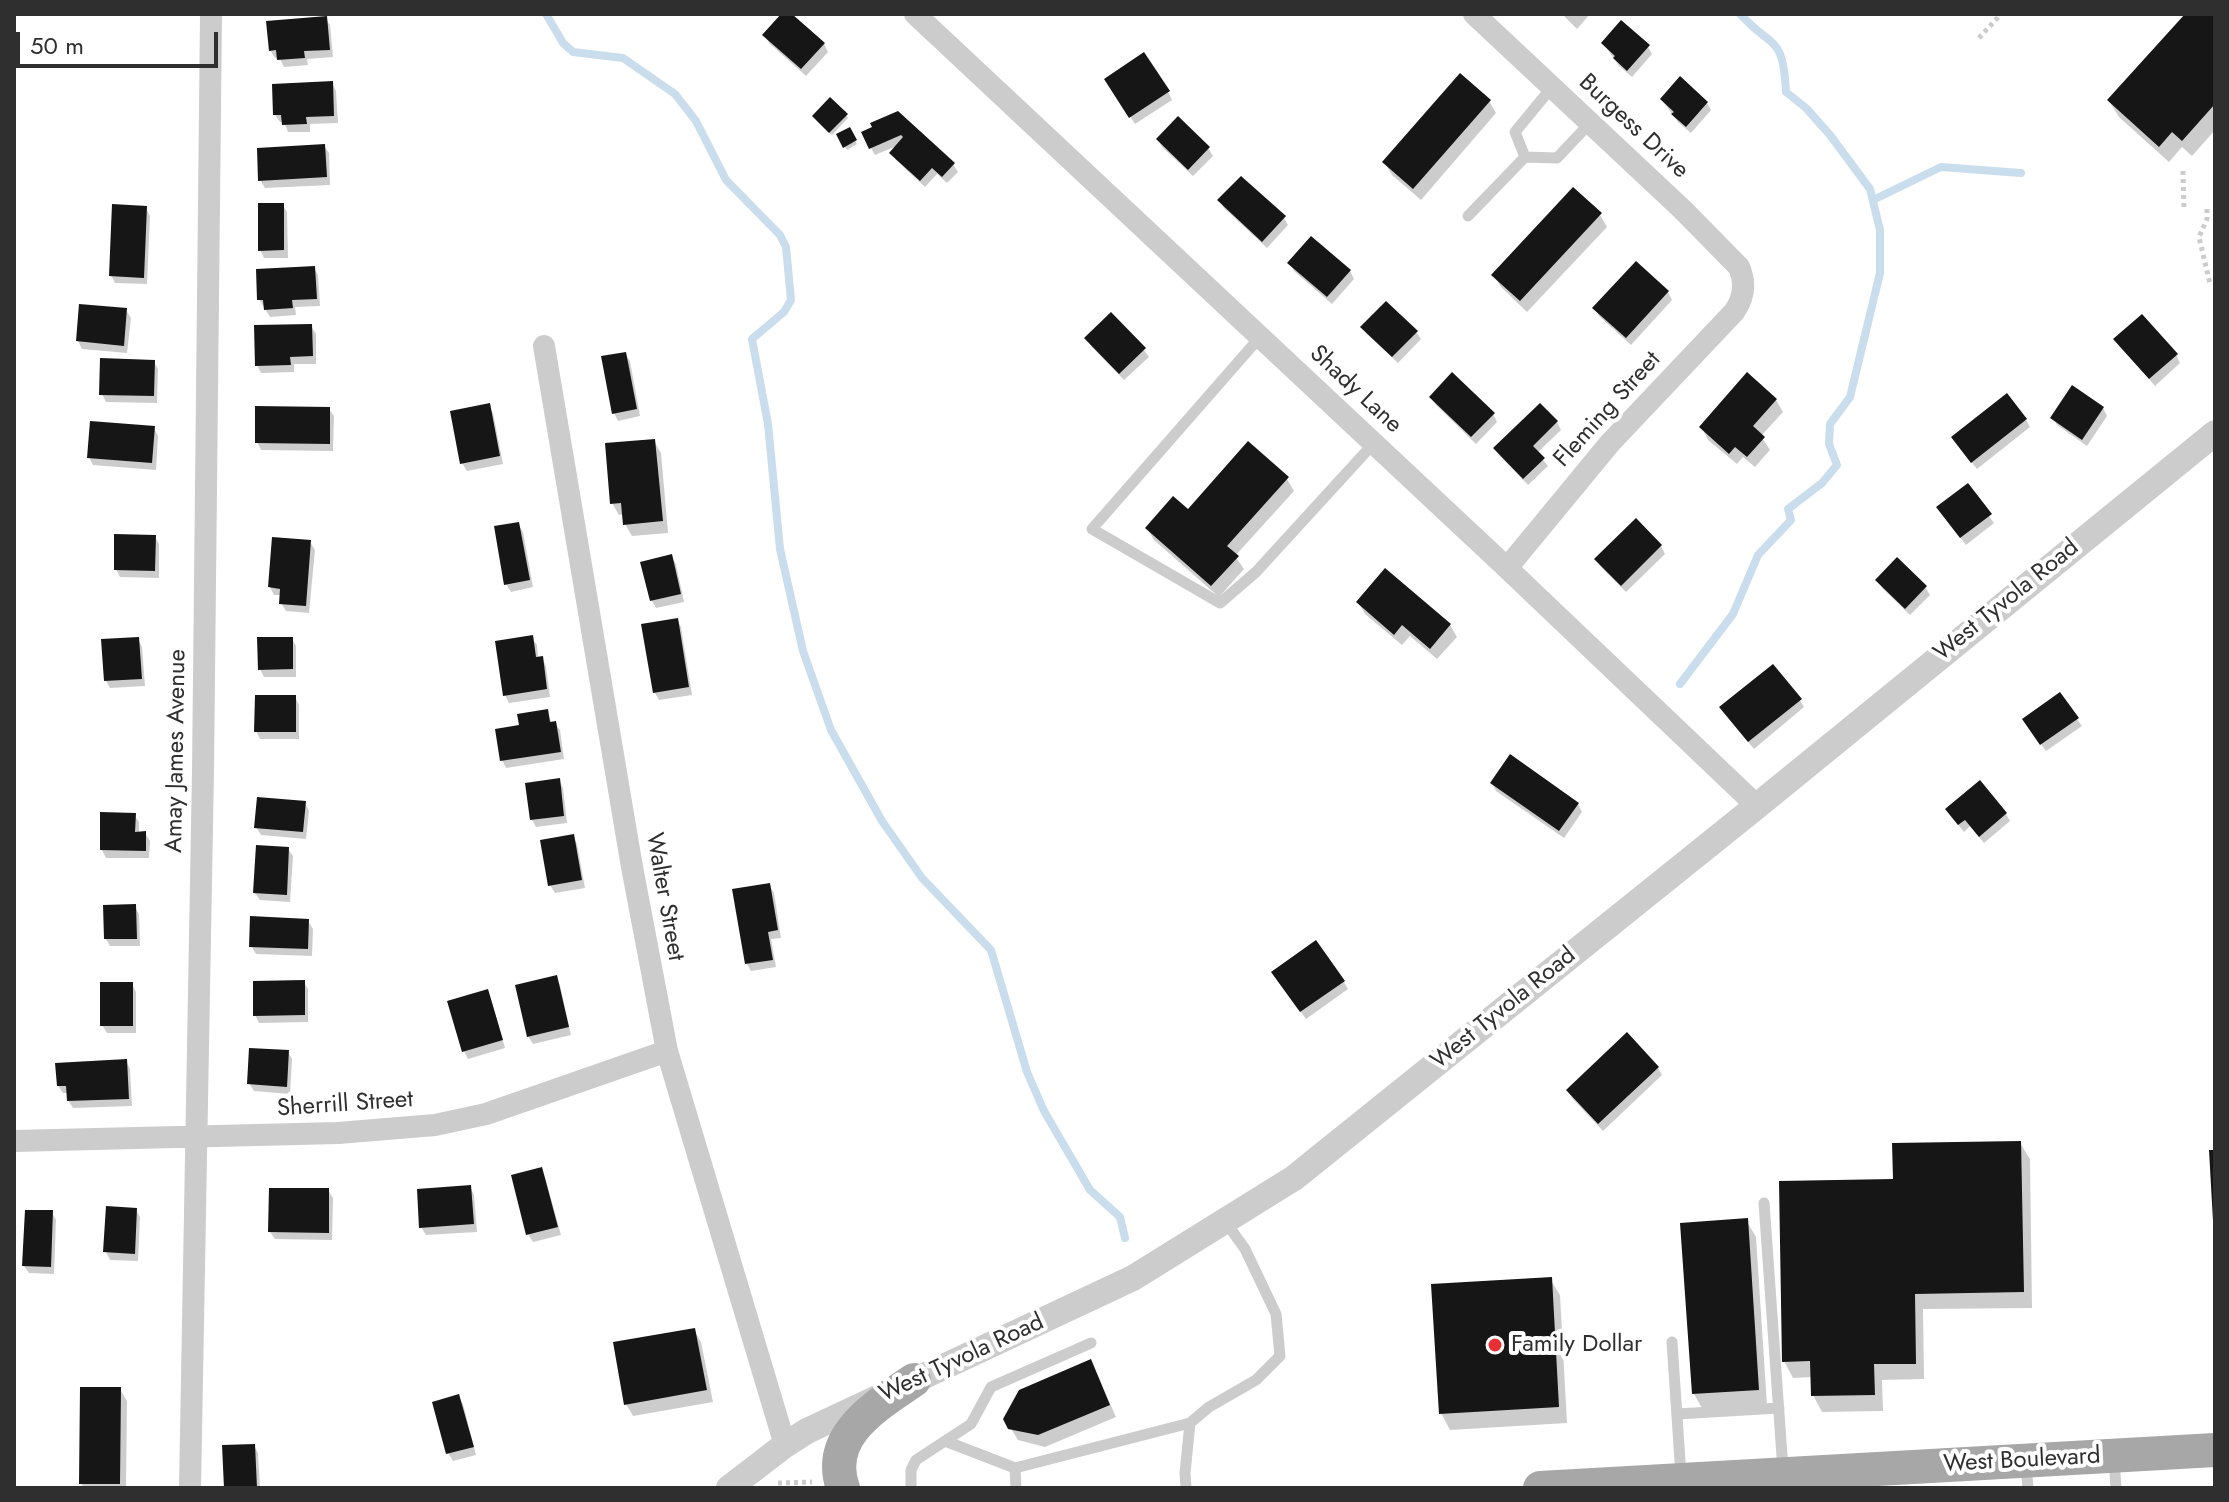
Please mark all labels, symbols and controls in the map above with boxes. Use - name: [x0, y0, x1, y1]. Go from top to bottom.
- scale bar: [20, 16, 222, 66]
- text: 50 m: [30, 28, 84, 63]
- street label: Burgess Drive: [1572, 69, 1694, 185]
- street label: Shady Lane: [1303, 340, 1407, 440]
- street label: Fleming Street: [1549, 346, 1667, 474]
- street label: West Tyvola Road: [1929, 534, 2085, 668]
- street label: Amay James Avenue: [161, 649, 193, 853]
- street label: Walter Street: [639, 831, 689, 963]
- street label: West Tyvola Road: [1426, 942, 1582, 1076]
- street label: Sherrill Street: [276, 1086, 414, 1124]
- street label: West Tyvola Road: [875, 1308, 1049, 1410]
- place label: Family Dollar: [1511, 1331, 1642, 1359]
- marker: Family Dollar: [1486, 1336, 1504, 1354]
- street label: West Boulevard: [1943, 1442, 2101, 1480]

